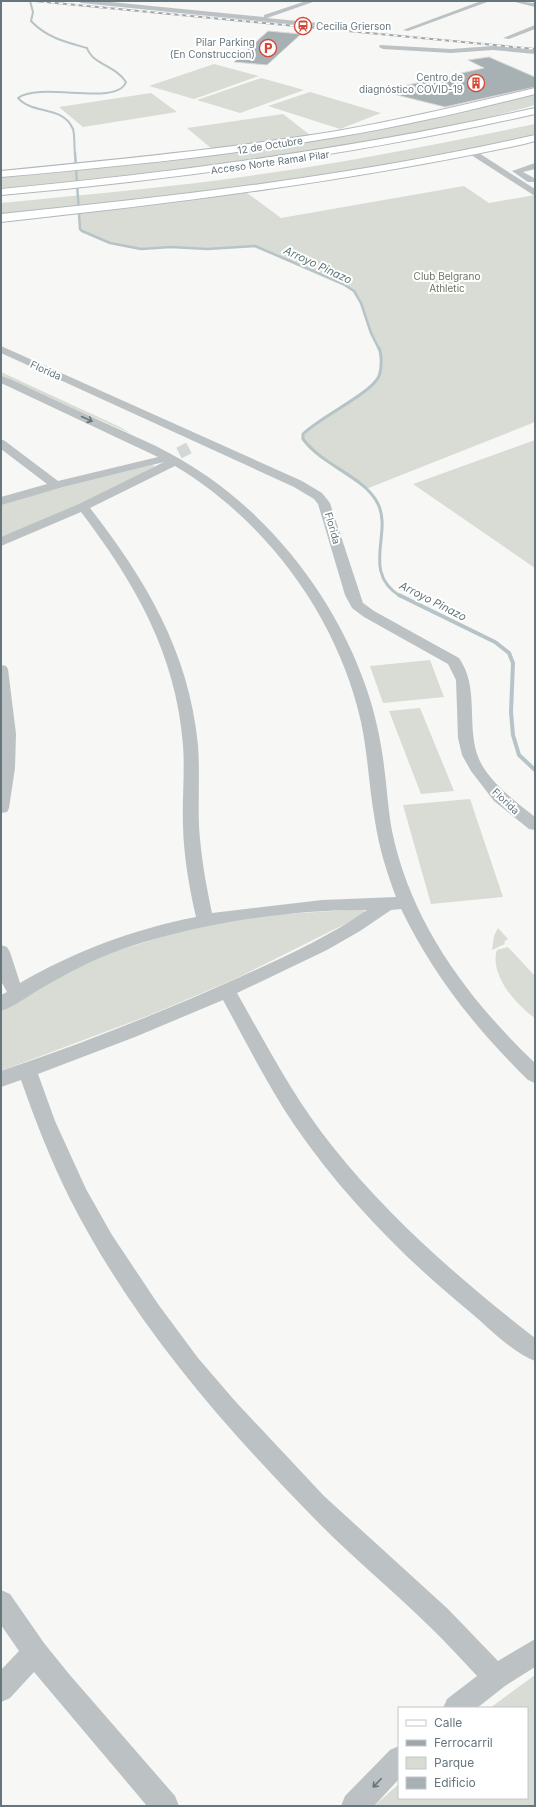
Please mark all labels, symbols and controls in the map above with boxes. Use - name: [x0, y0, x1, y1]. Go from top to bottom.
- station icon: Cecilia Grierson: [293, 16, 313, 36]
- place label: Cecilia Grierson: [316, 20, 391, 32]
- place label: Pilar Parking (En Construccion): [170, 36, 255, 60]
- parking icon: Pilar Parking (En Construccion): [258, 38, 278, 58]
- place label: Centro de diagnóstico COVID-19: [359, 71, 463, 95]
- building icon: Centro de diagnóstico COVID-19: [466, 73, 486, 93]
- street label: 12 de Octubre: [237, 134, 304, 156]
- street label: Acceso Norte Ramal Pilar: [210, 148, 330, 176]
- water label: Arroyo Pinazo: [281, 243, 355, 287]
- park label: Club Belgrano Athletic: [414, 270, 480, 294]
- street label: Florida: [29, 358, 63, 382]
- one-way arrow: [81, 416, 93, 423]
- street label: Florida: [323, 511, 343, 545]
- water label: Arroyo Pinazo: [396, 578, 469, 624]
- street label: Florida: [490, 786, 522, 816]
- legend: [398, 1707, 528, 1799]
- text: Calle: [434, 1715, 462, 1730]
- text: Ferrocarril: [434, 1735, 493, 1750]
- text: Parque: [434, 1755, 474, 1770]
- text: Edificio: [434, 1775, 476, 1790]
- one-way arrow: [372, 1778, 382, 1788]

